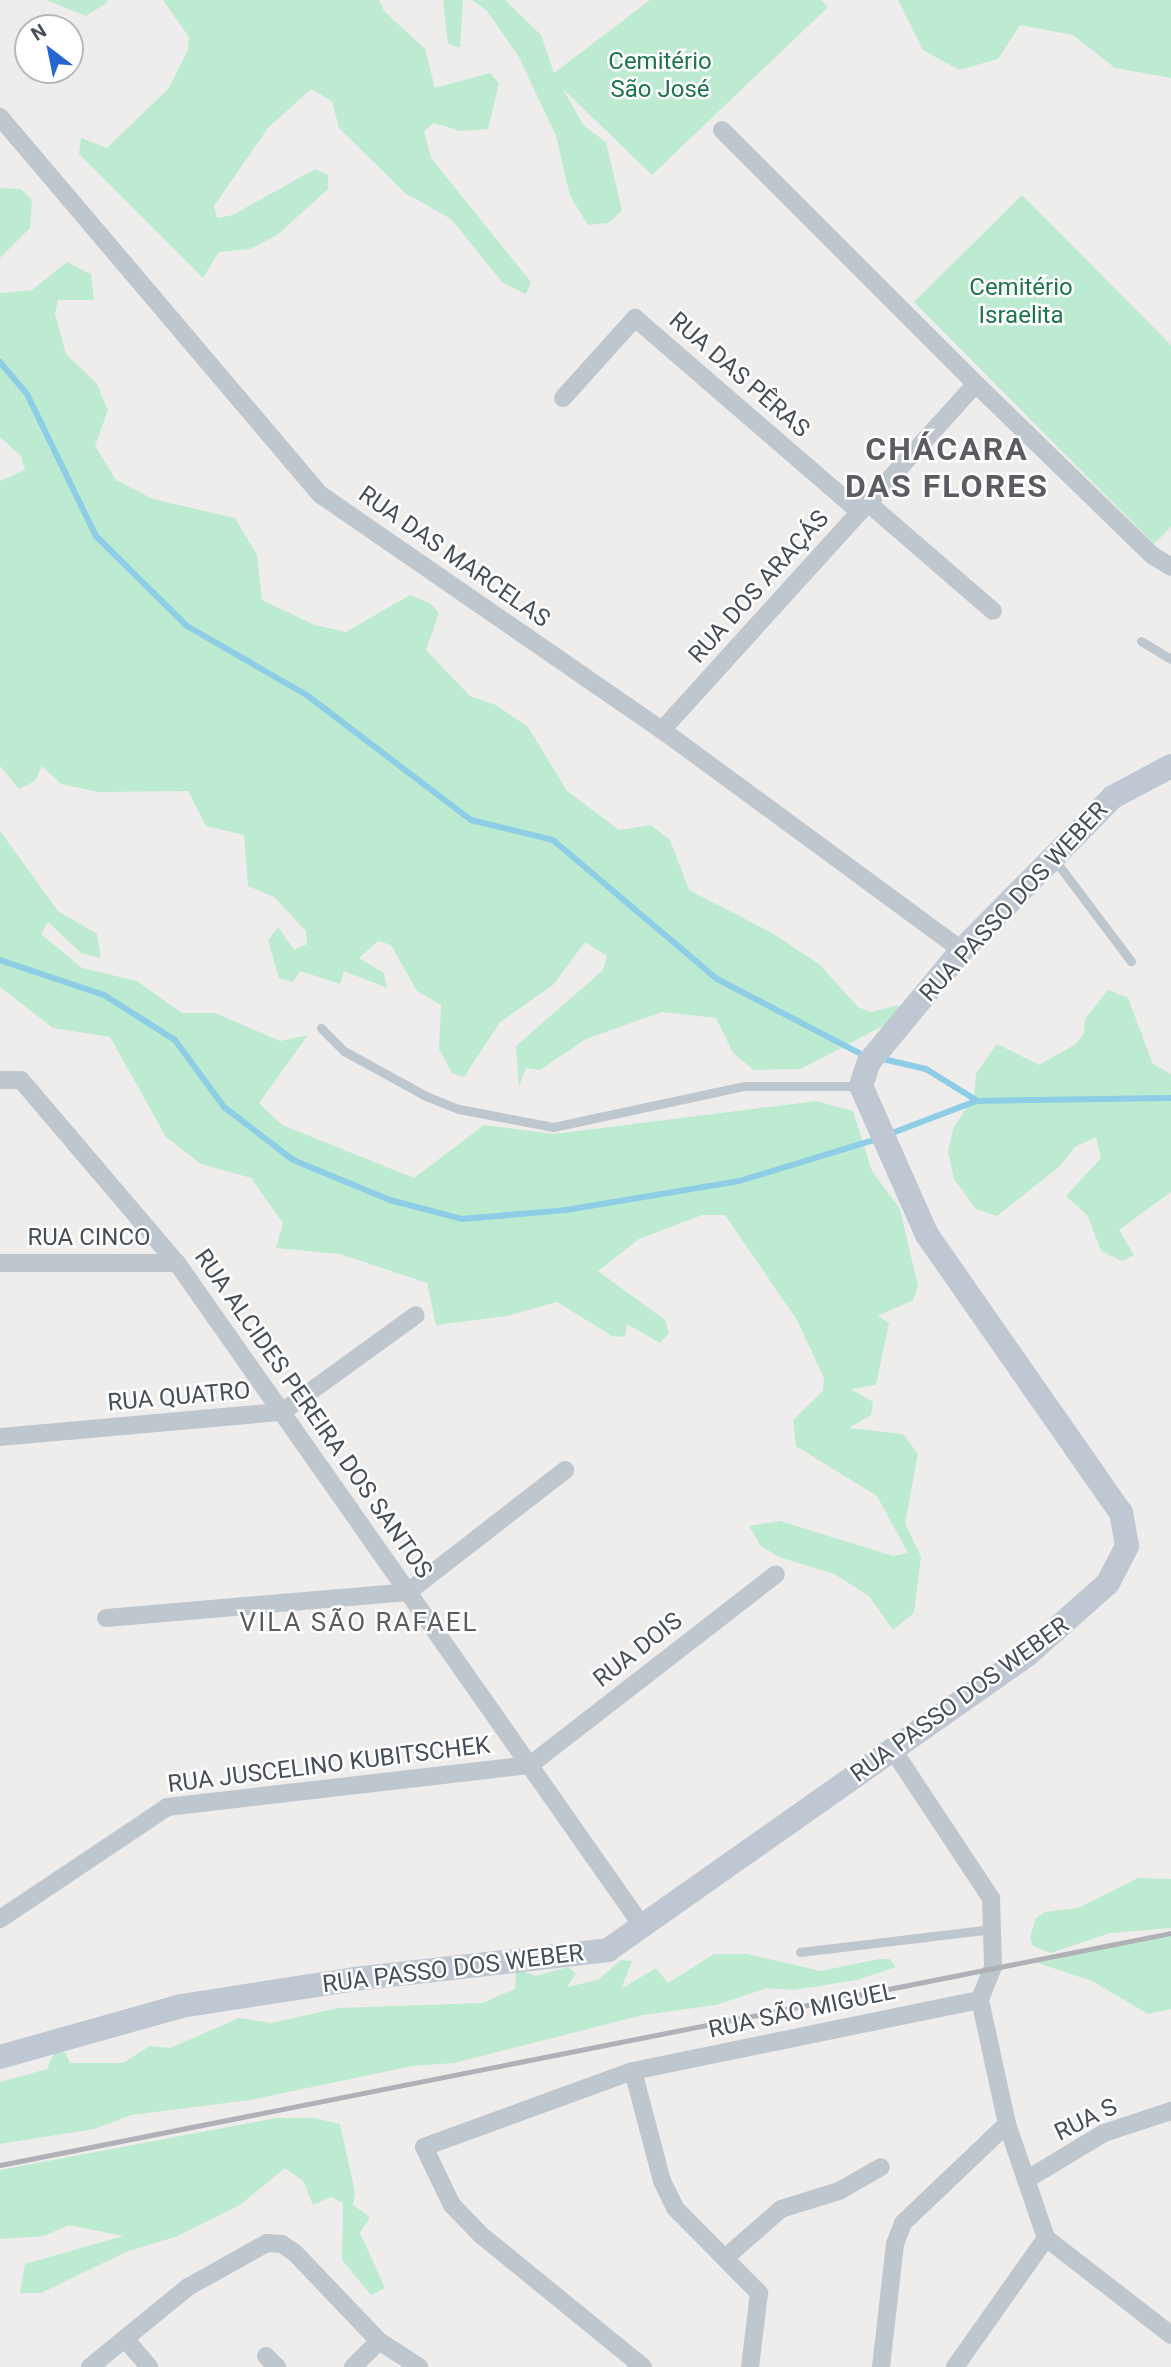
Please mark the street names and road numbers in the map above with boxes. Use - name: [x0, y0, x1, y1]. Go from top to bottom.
- street label: RUA DAS PÊRAS: [663, 306, 815, 444]
- street label: RUA DAS MARCELAS: [353, 480, 555, 634]
- street label: RUA DOS ARAÇÁS: [683, 505, 835, 669]
- street label: RUA PASSO DOS WEBER: [914, 796, 1114, 1008]
- street label: RUA CINCO: [27, 1224, 151, 1252]
- street label: RUA ALCIDES PEREIRA DOS SANTOS: [188, 1244, 438, 1584]
- street label: RUA QUATRO: [106, 1376, 252, 1418]
- street label: RUA DOIS: [588, 1606, 688, 1694]
- street label: RUA PASSO DOS WEBER: [845, 1611, 1075, 1789]
- street label: RUA JUSCELINO KUBITSCHEK: [166, 1731, 492, 1799]
- street label: RUA PASSO DOS WEBER: [321, 1939, 585, 1999]
- street label: RUA SÃO MIGUEL: [706, 1977, 898, 2045]
- street label: RUA S: [1050, 2093, 1122, 2147]

